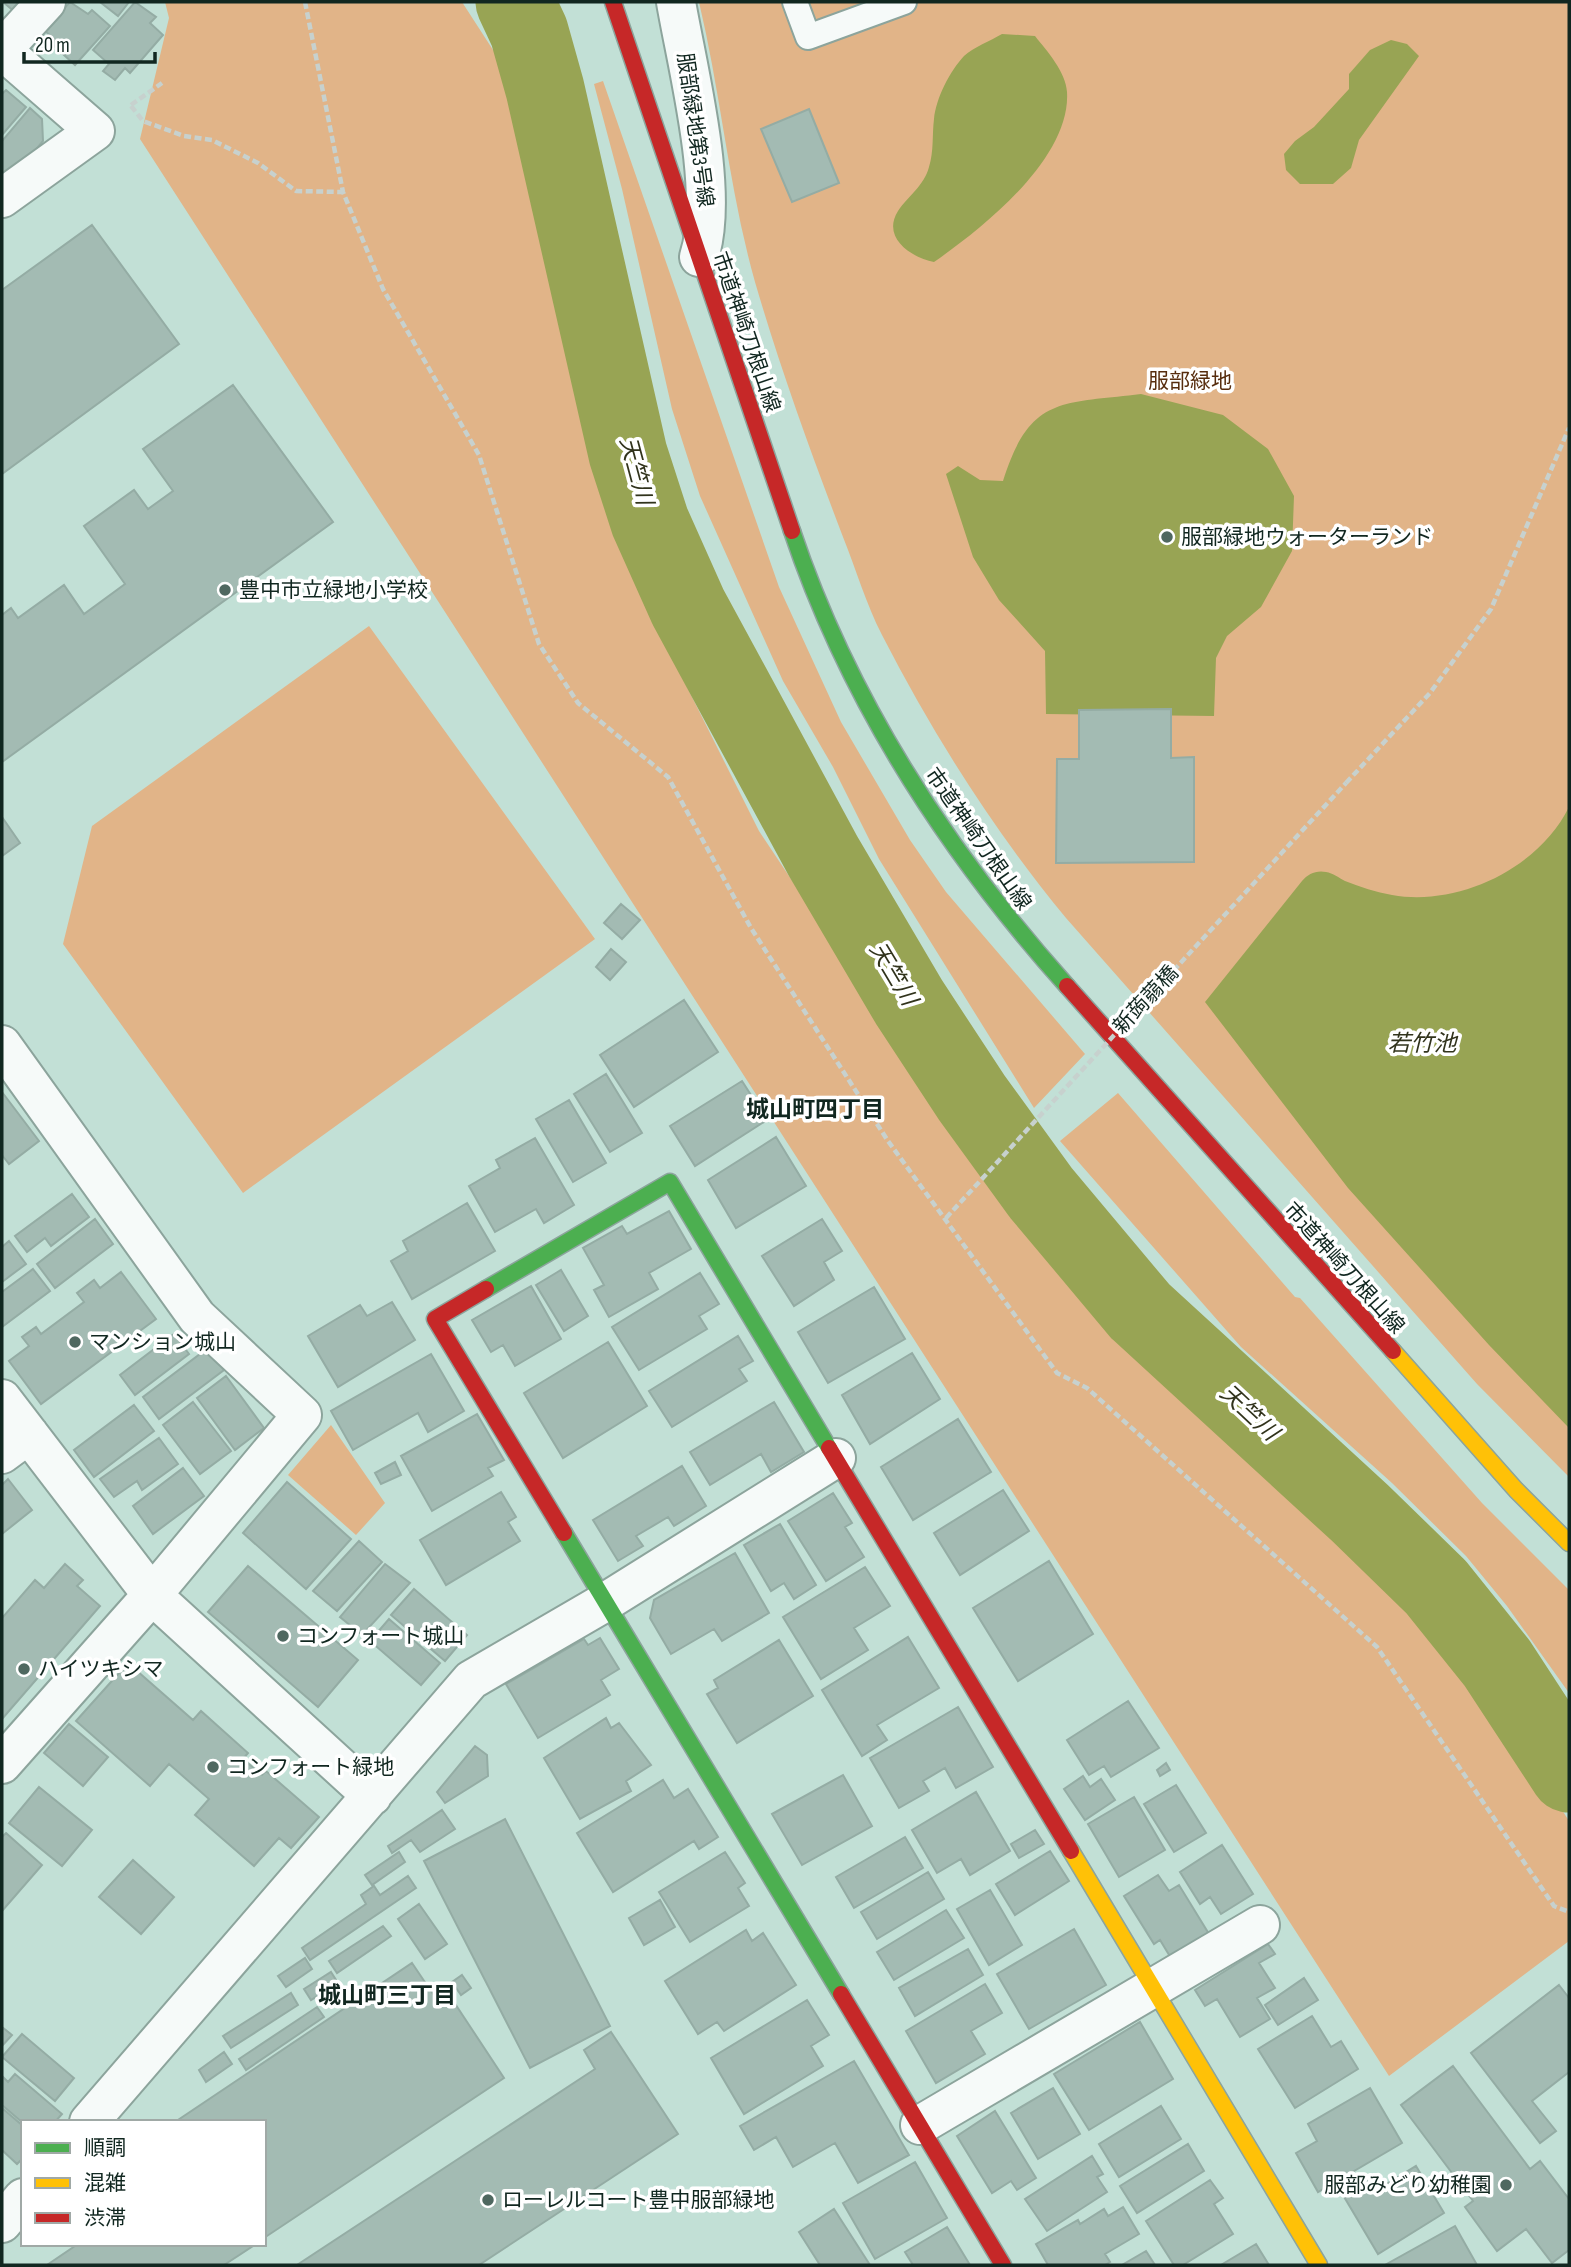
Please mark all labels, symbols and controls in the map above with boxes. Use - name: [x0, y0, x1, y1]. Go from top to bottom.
- scale bar: [24, 21, 156, 65]
- text: 20 m: [35, 33, 70, 58]
- street label: 服部緑地第3号線: [672, 51, 718, 209]
- street label: 市道神崎刀根山線: [707, 249, 785, 415]
- park label: 服部緑地: [1148, 369, 1232, 394]
- water label: 天竺川: [614, 434, 659, 511]
- place label: 服部緑地ウォーターランド: [1181, 525, 1433, 550]
- marker: 服部緑地ウォーターランド: [1159, 529, 1175, 545]
- place label: 豊中市立緑地小学校: [239, 578, 428, 603]
- marker: 豊中市立緑地小学校: [217, 582, 233, 598]
- street label: 市道神崎刀根山線: [920, 763, 1036, 915]
- water label: 天竺川: [863, 937, 924, 1013]
- street label: 新蒟蒻橋: [1108, 961, 1184, 1039]
- water label: 若竹池: [1388, 1030, 1459, 1058]
- district label: 城山町四丁目: [746, 1096, 884, 1124]
- street label: 市道神崎刀根山線: [1279, 1197, 1409, 1339]
- place label: マンション城山: [89, 1330, 236, 1355]
- marker: マンション城山: [67, 1334, 83, 1350]
- water label: 天竺川: [1214, 1379, 1286, 1449]
- place label: コンフォート城山: [297, 1624, 464, 1649]
- marker: コンフォート城山: [275, 1628, 291, 1644]
- place label: ハイツキシマ: [38, 1657, 164, 1682]
- marker: ハイツキシマ: [16, 1661, 32, 1677]
- place label: コンフォート緑地: [227, 1755, 394, 1780]
- marker: コンフォート緑地: [205, 1759, 221, 1775]
- district label: 城山町三丁目: [318, 1982, 456, 2010]
- legend: [21, 2120, 266, 2246]
- text: 順調: [84, 2136, 126, 2161]
- text: 混雑: [84, 2171, 126, 2196]
- place label: 服部みどり幼稚園: [1324, 2173, 1492, 2198]
- marker: 服部みどり幼稚園: [1498, 2177, 1514, 2193]
- place label: ローレルコート豊中服部緑地: [502, 2188, 775, 2213]
- marker: ローレルコート豊中服部緑地: [480, 2192, 496, 2208]
- text: 渋滞: [84, 2206, 126, 2231]

